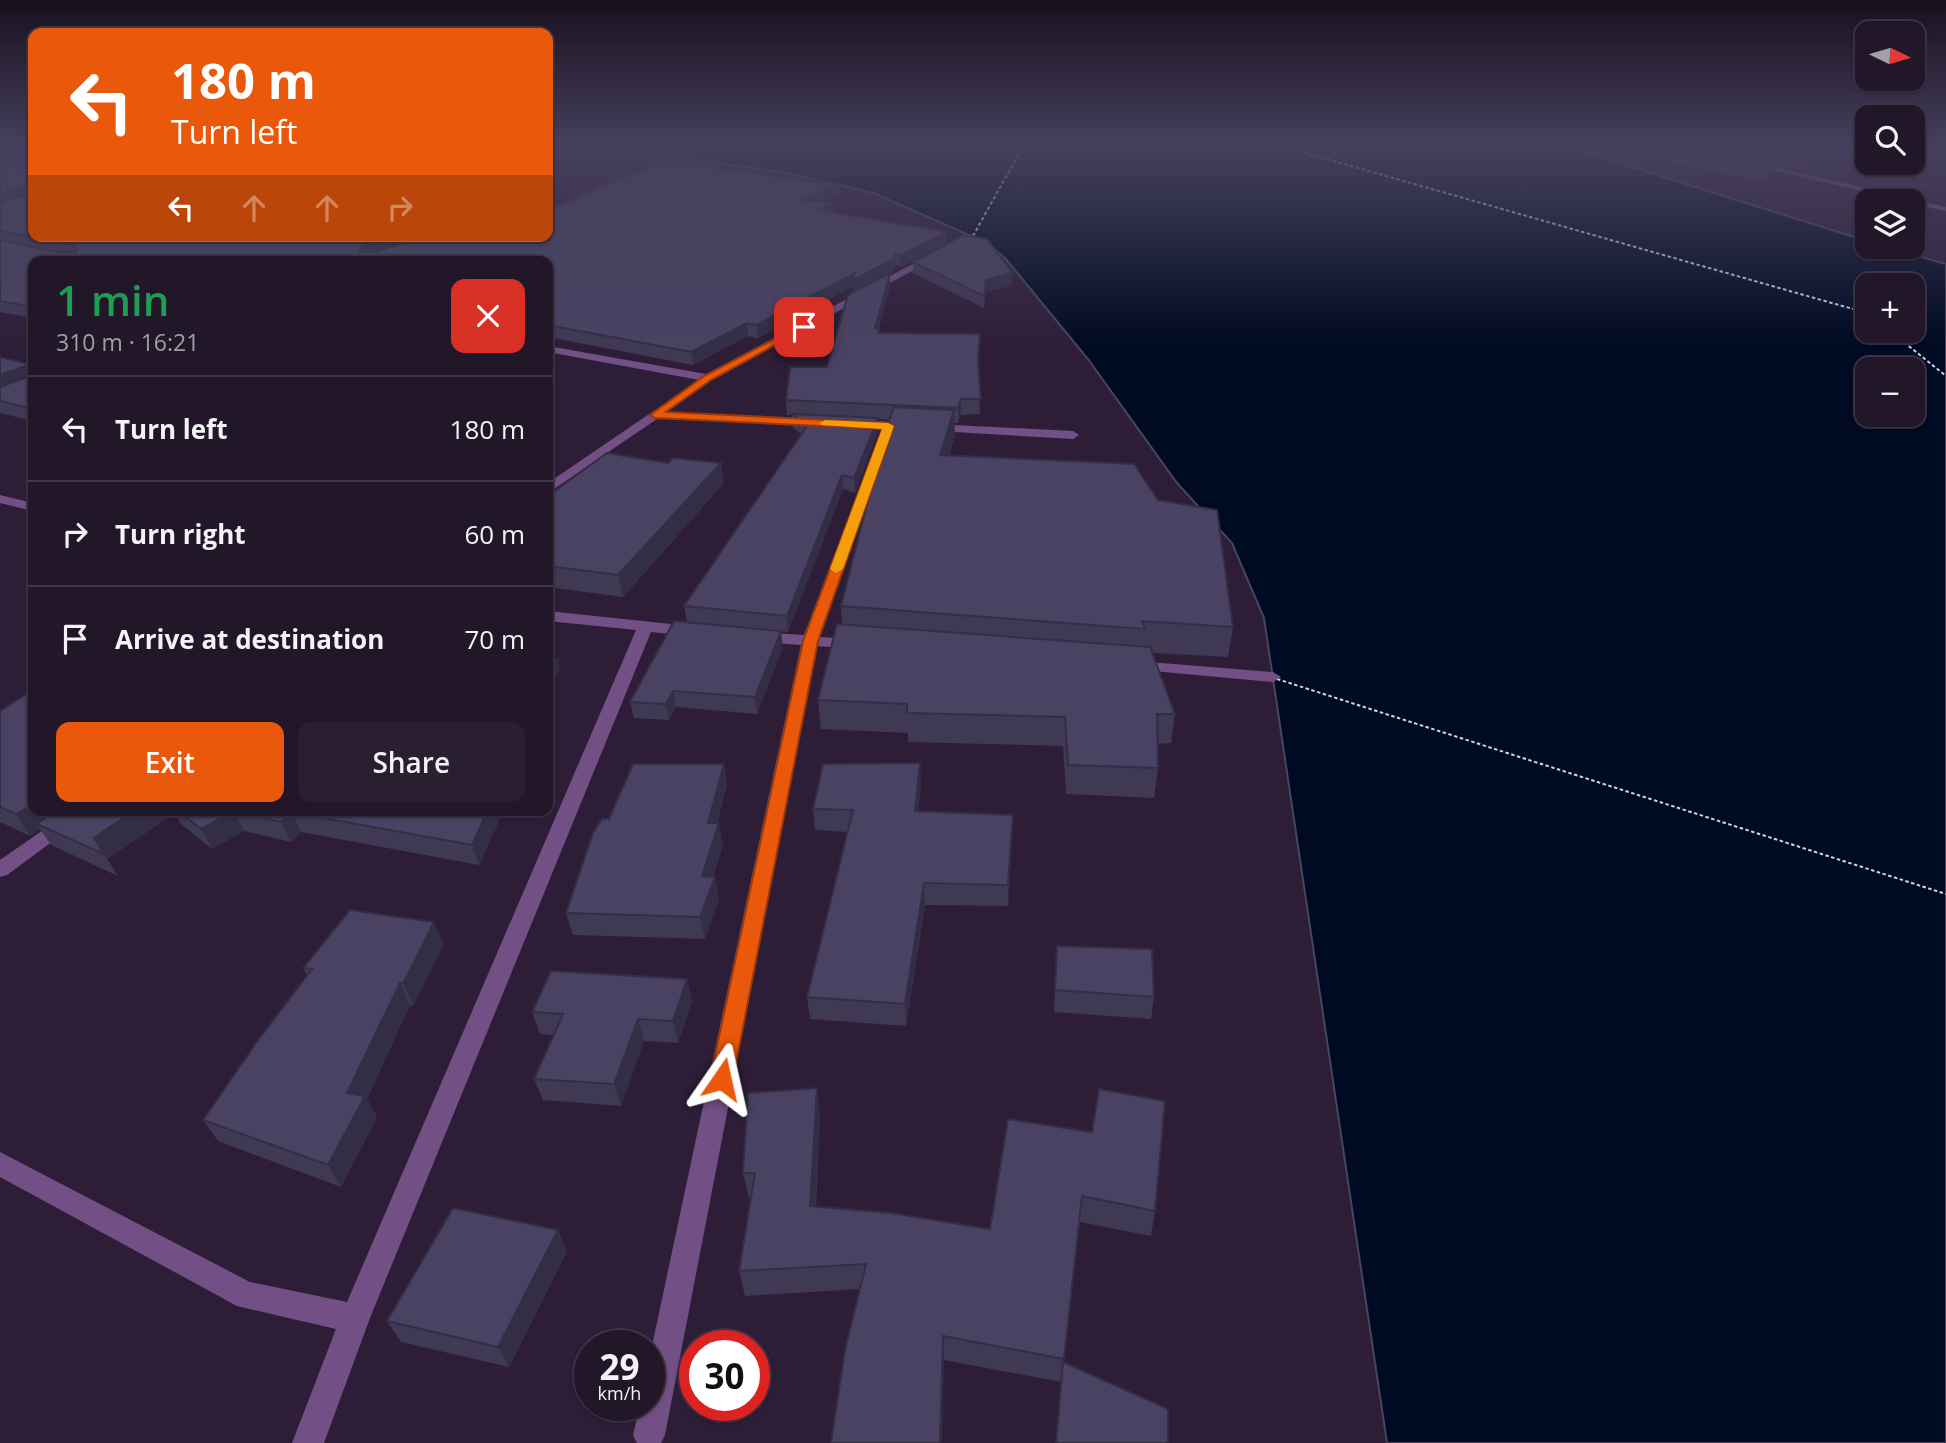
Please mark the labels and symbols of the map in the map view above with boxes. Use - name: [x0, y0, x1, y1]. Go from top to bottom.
- north arrow: [1855, 21, 1925, 91]
- pin: [774, 297, 834, 357]
- position arrow: [685, 1042, 759, 1116]
- speed limit sign: 30: [679, 1330, 770, 1421]

